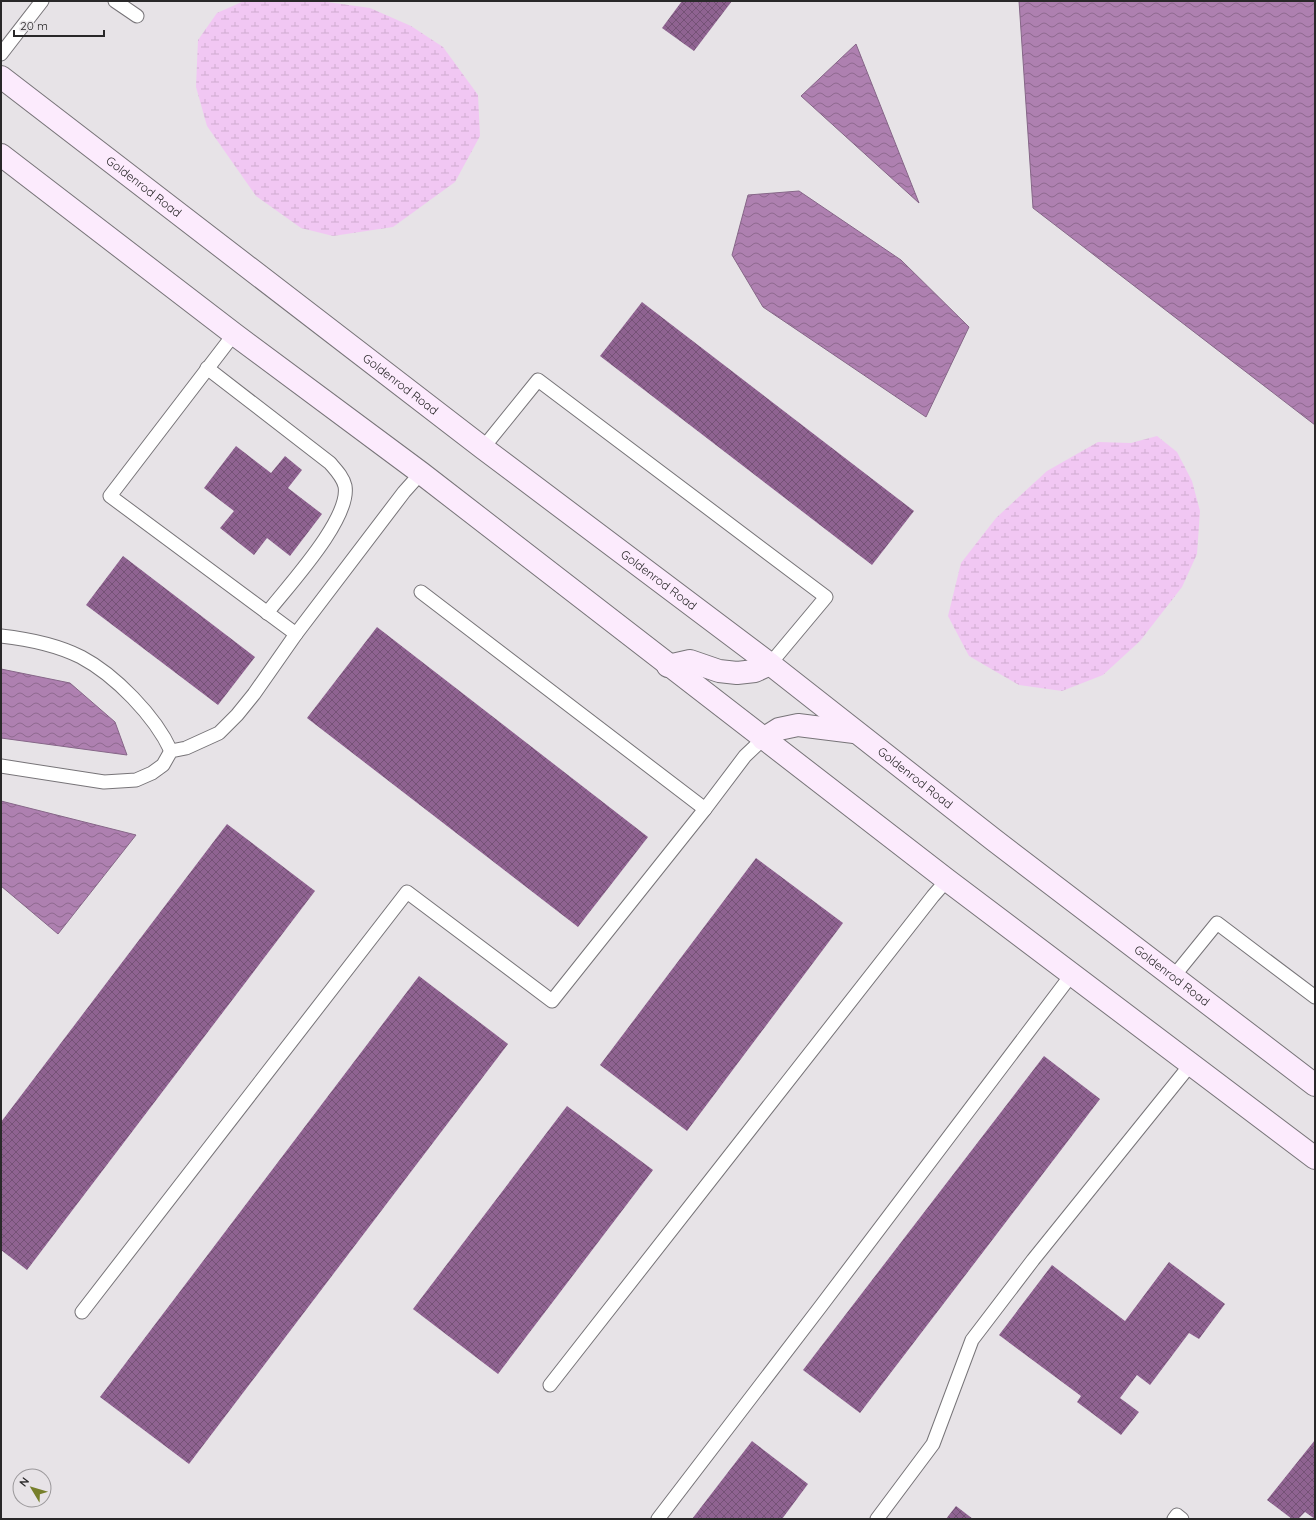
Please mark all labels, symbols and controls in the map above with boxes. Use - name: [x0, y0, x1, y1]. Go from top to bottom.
- scale bar: [14, 12, 104, 38]
- text: 20 m: [20, 18, 48, 33]
- street label: Goldenrod Road: [103, 153, 185, 220]
- street label: Goldenrod Road: [360, 350, 441, 418]
- street label: Goldenrod Road: [618, 546, 700, 613]
- street label: Goldenrod Road: [875, 744, 956, 812]
- street label: Goldenrod Road: [1131, 942, 1213, 1009]
- north arrow: [12, 1468, 52, 1508]
- text: N: [16, 1474, 32, 1489]

